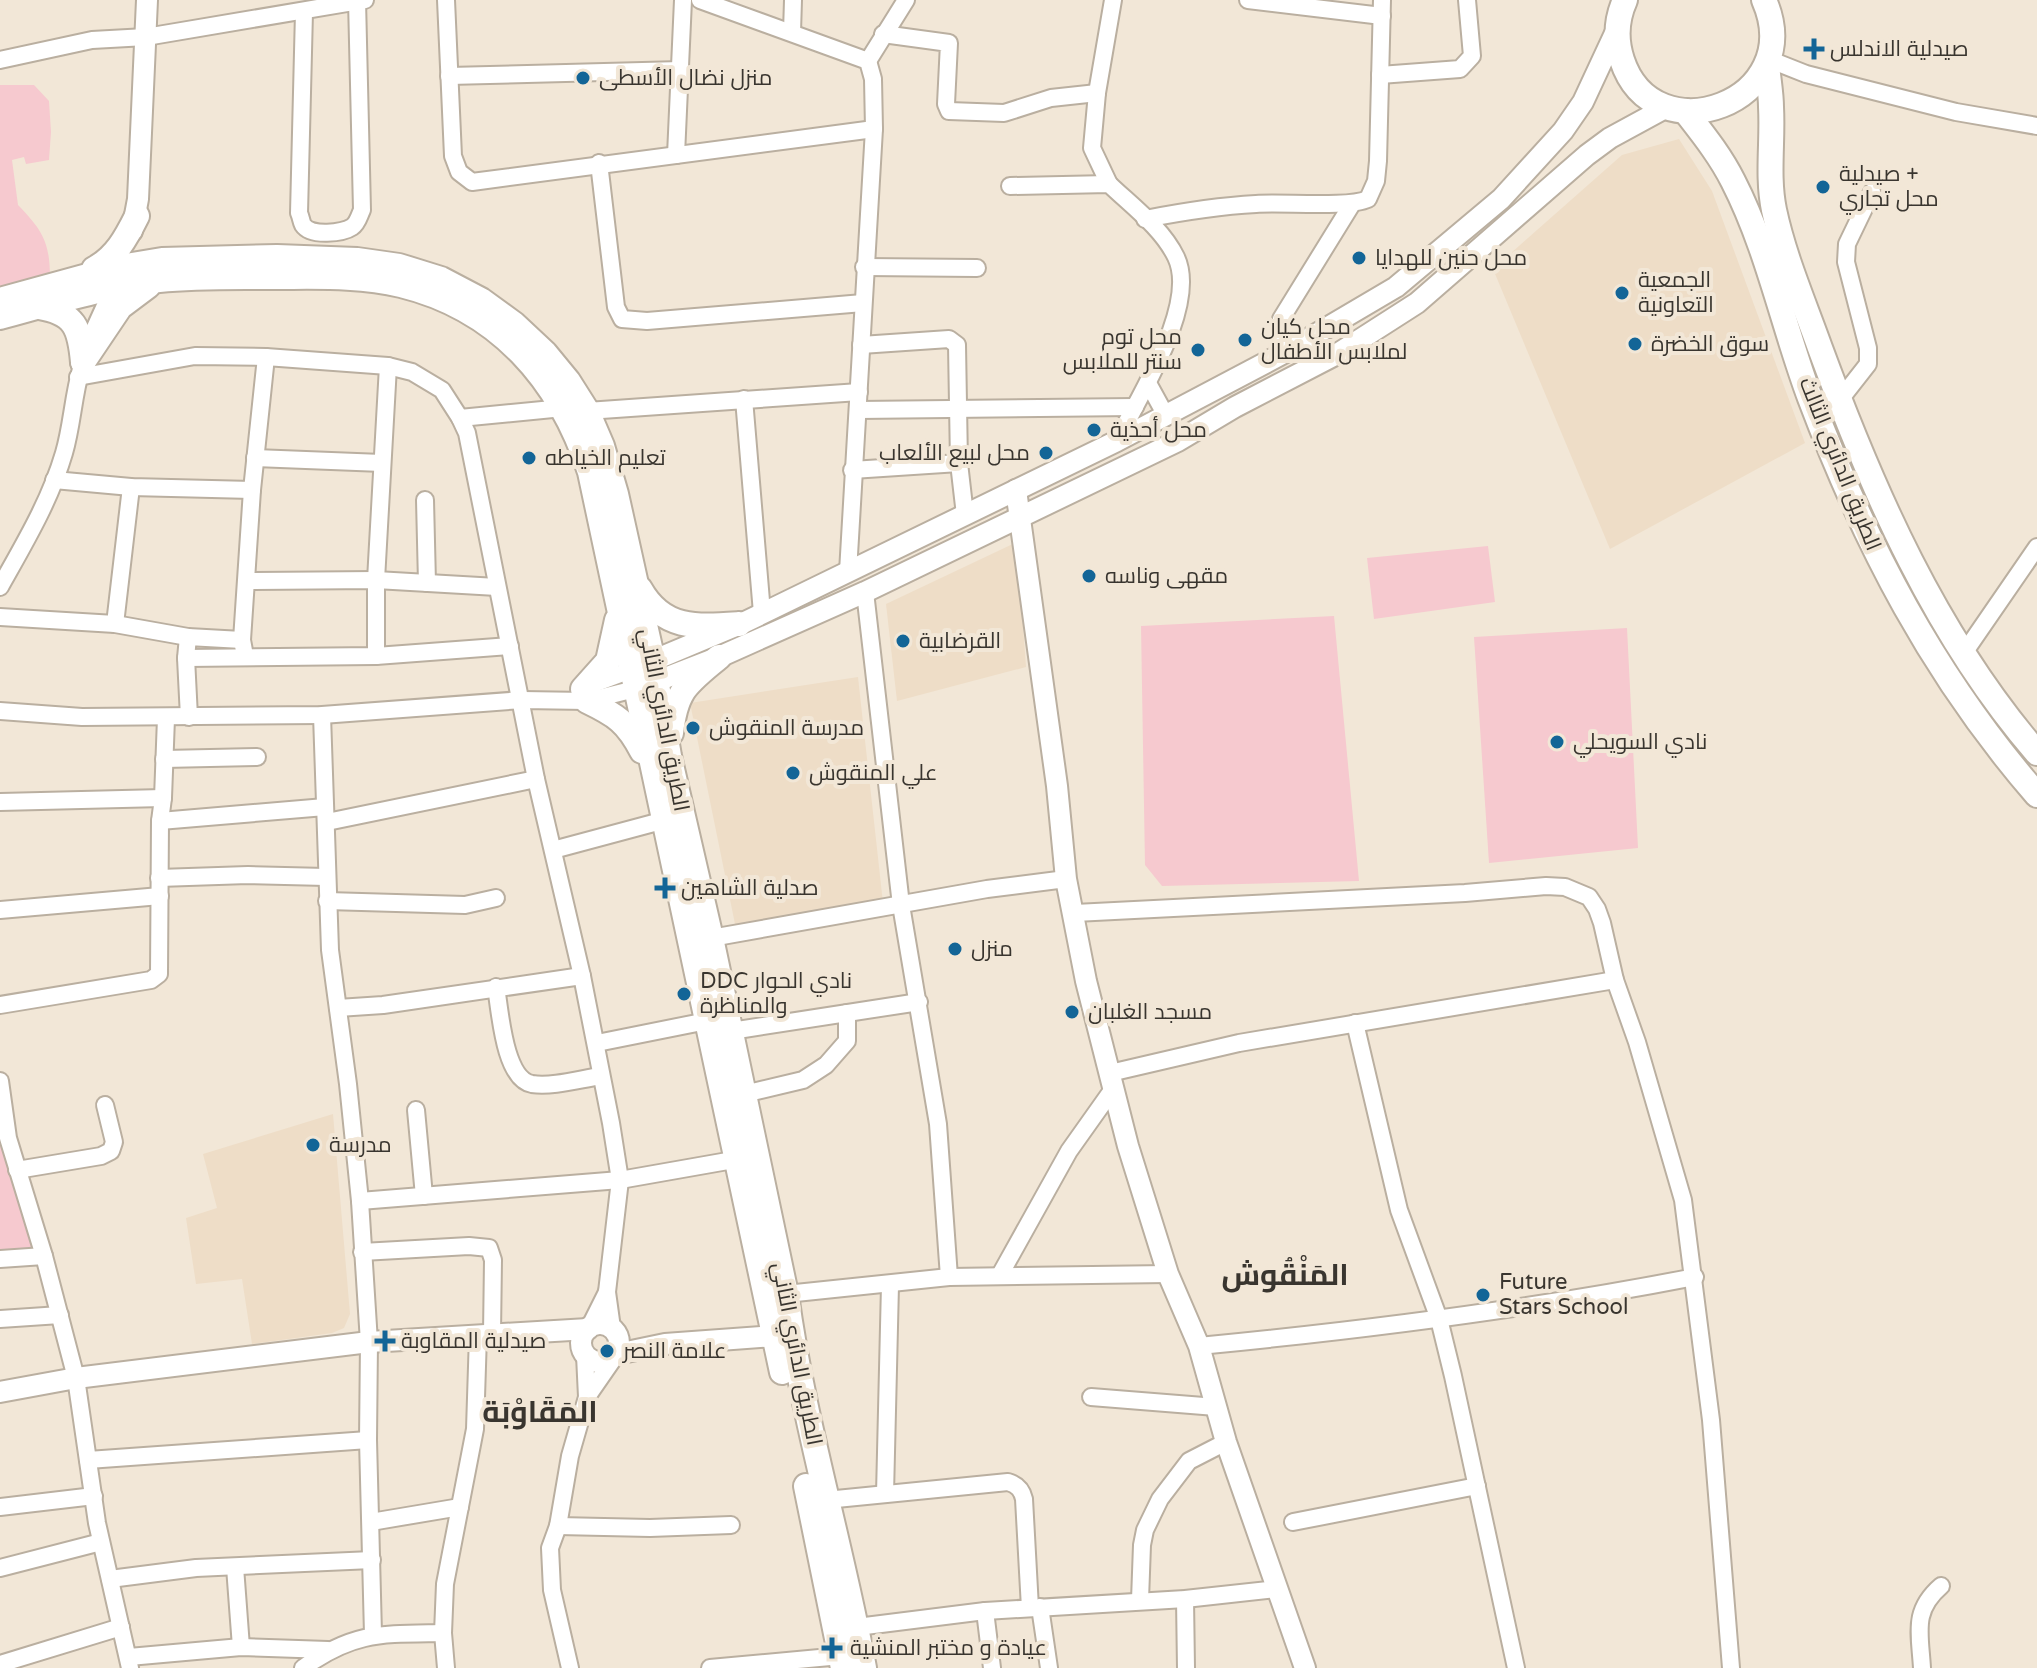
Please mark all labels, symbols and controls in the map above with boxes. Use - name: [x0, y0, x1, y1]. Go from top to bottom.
- place label: صيدلية الاندلس: [1830, 36, 1968, 62]
- marker: صيدلية الاندلس: [1805, 40, 1823, 58]
- place label: منزل نضال الأسطى: [599, 65, 772, 91]
- marker: منزل نضال الأسطى: [574, 69, 592, 87]
- place label: صيدلية + محل تجاري: [1839, 161, 1939, 215]
- marker: صيدلية + محل تجاري: [1814, 178, 1832, 196]
- place label: محل حنين للهدايا: [1375, 245, 1527, 271]
- marker: محل حنين للهدايا: [1350, 249, 1368, 267]
- place label: الجمعية التعاونية: [1638, 267, 1714, 318]
- marker: الجمعية التعاونية: [1613, 284, 1631, 302]
- place label: محل كيان لملابس الأطفال: [1261, 314, 1407, 365]
- place label: محل توم سنتر للملابس: [1063, 324, 1182, 375]
- marker: محل كيان لملابس الأطفال: [1236, 331, 1254, 349]
- place label: سوق الخضرة: [1651, 331, 1769, 357]
- marker: سوق الخضرة: [1626, 335, 1644, 353]
- marker: محل توم سنتر للملابس: [1189, 341, 1207, 359]
- street label: الطريق الدائري الثالث: [1791, 374, 1887, 556]
- place label: محل أحذية: [1110, 416, 1207, 443]
- marker: محل أحذية: [1085, 421, 1103, 439]
- place label: محل لبيع الألعاب: [879, 440, 1030, 467]
- marker: محل لبيع الألعاب: [1037, 444, 1055, 462]
- place label: تعليم الخياطه: [545, 445, 666, 473]
- marker: تعليم الخياطه: [520, 449, 538, 467]
- place label: مقهى وناسه: [1105, 563, 1228, 589]
- marker: مقهى وناسه: [1080, 567, 1098, 585]
- street label: الطريق الدائري الثاني: [631, 626, 694, 814]
- place label: القرضابية: [919, 628, 1001, 654]
- marker: القرضابية: [894, 632, 912, 650]
- place label: مدرسة المنقوش: [709, 715, 864, 741]
- marker: مدرسة المنقوش: [684, 719, 702, 737]
- place label: نادي السويحلي: [1573, 729, 1707, 758]
- marker: نادي السويحلي: [1548, 733, 1566, 751]
- place label: علي المنقوش: [809, 760, 938, 789]
- marker: علي المنقوش: [784, 764, 802, 782]
- place label: صدلية الشاهين: [681, 875, 819, 901]
- marker: صدلية الشاهين: [656, 879, 674, 897]
- place label: منزل: [971, 936, 1013, 962]
- marker: منزل: [946, 940, 964, 958]
- place label: DDC نادي الحوار والمناظرة: [700, 968, 852, 1019]
- marker: DDC نادي الحوار والمناظرة: [675, 985, 693, 1003]
- place label: مسجد الغلبان: [1088, 999, 1212, 1025]
- marker: مسجد الغلبان: [1063, 1003, 1081, 1021]
- place label: مدرسة: [329, 1132, 392, 1158]
- marker: مدرسة: [304, 1136, 322, 1154]
- district label: المَنْقُوش: [1221, 1254, 1349, 1294]
- street label: الطريق الدائري الثاني: [764, 1260, 827, 1448]
- place label: Future Stars School: [1499, 1269, 1628, 1320]
- marker: Future Stars School: [1474, 1286, 1492, 1304]
- place label: صيدلية المقاوبة: [401, 1328, 546, 1354]
- marker: صيدلية المقاوبة: [376, 1332, 394, 1350]
- place label: علامة النصر: [621, 1338, 726, 1364]
- marker: علامة النصر: [598, 1342, 616, 1360]
- district label: المَقَاوْبَة: [482, 1394, 598, 1431]
- place label: عيادة و مختبر المنشية: [850, 1635, 1047, 1661]
- marker: عيادة و مختبر المنشية: [821, 1637, 843, 1659]

